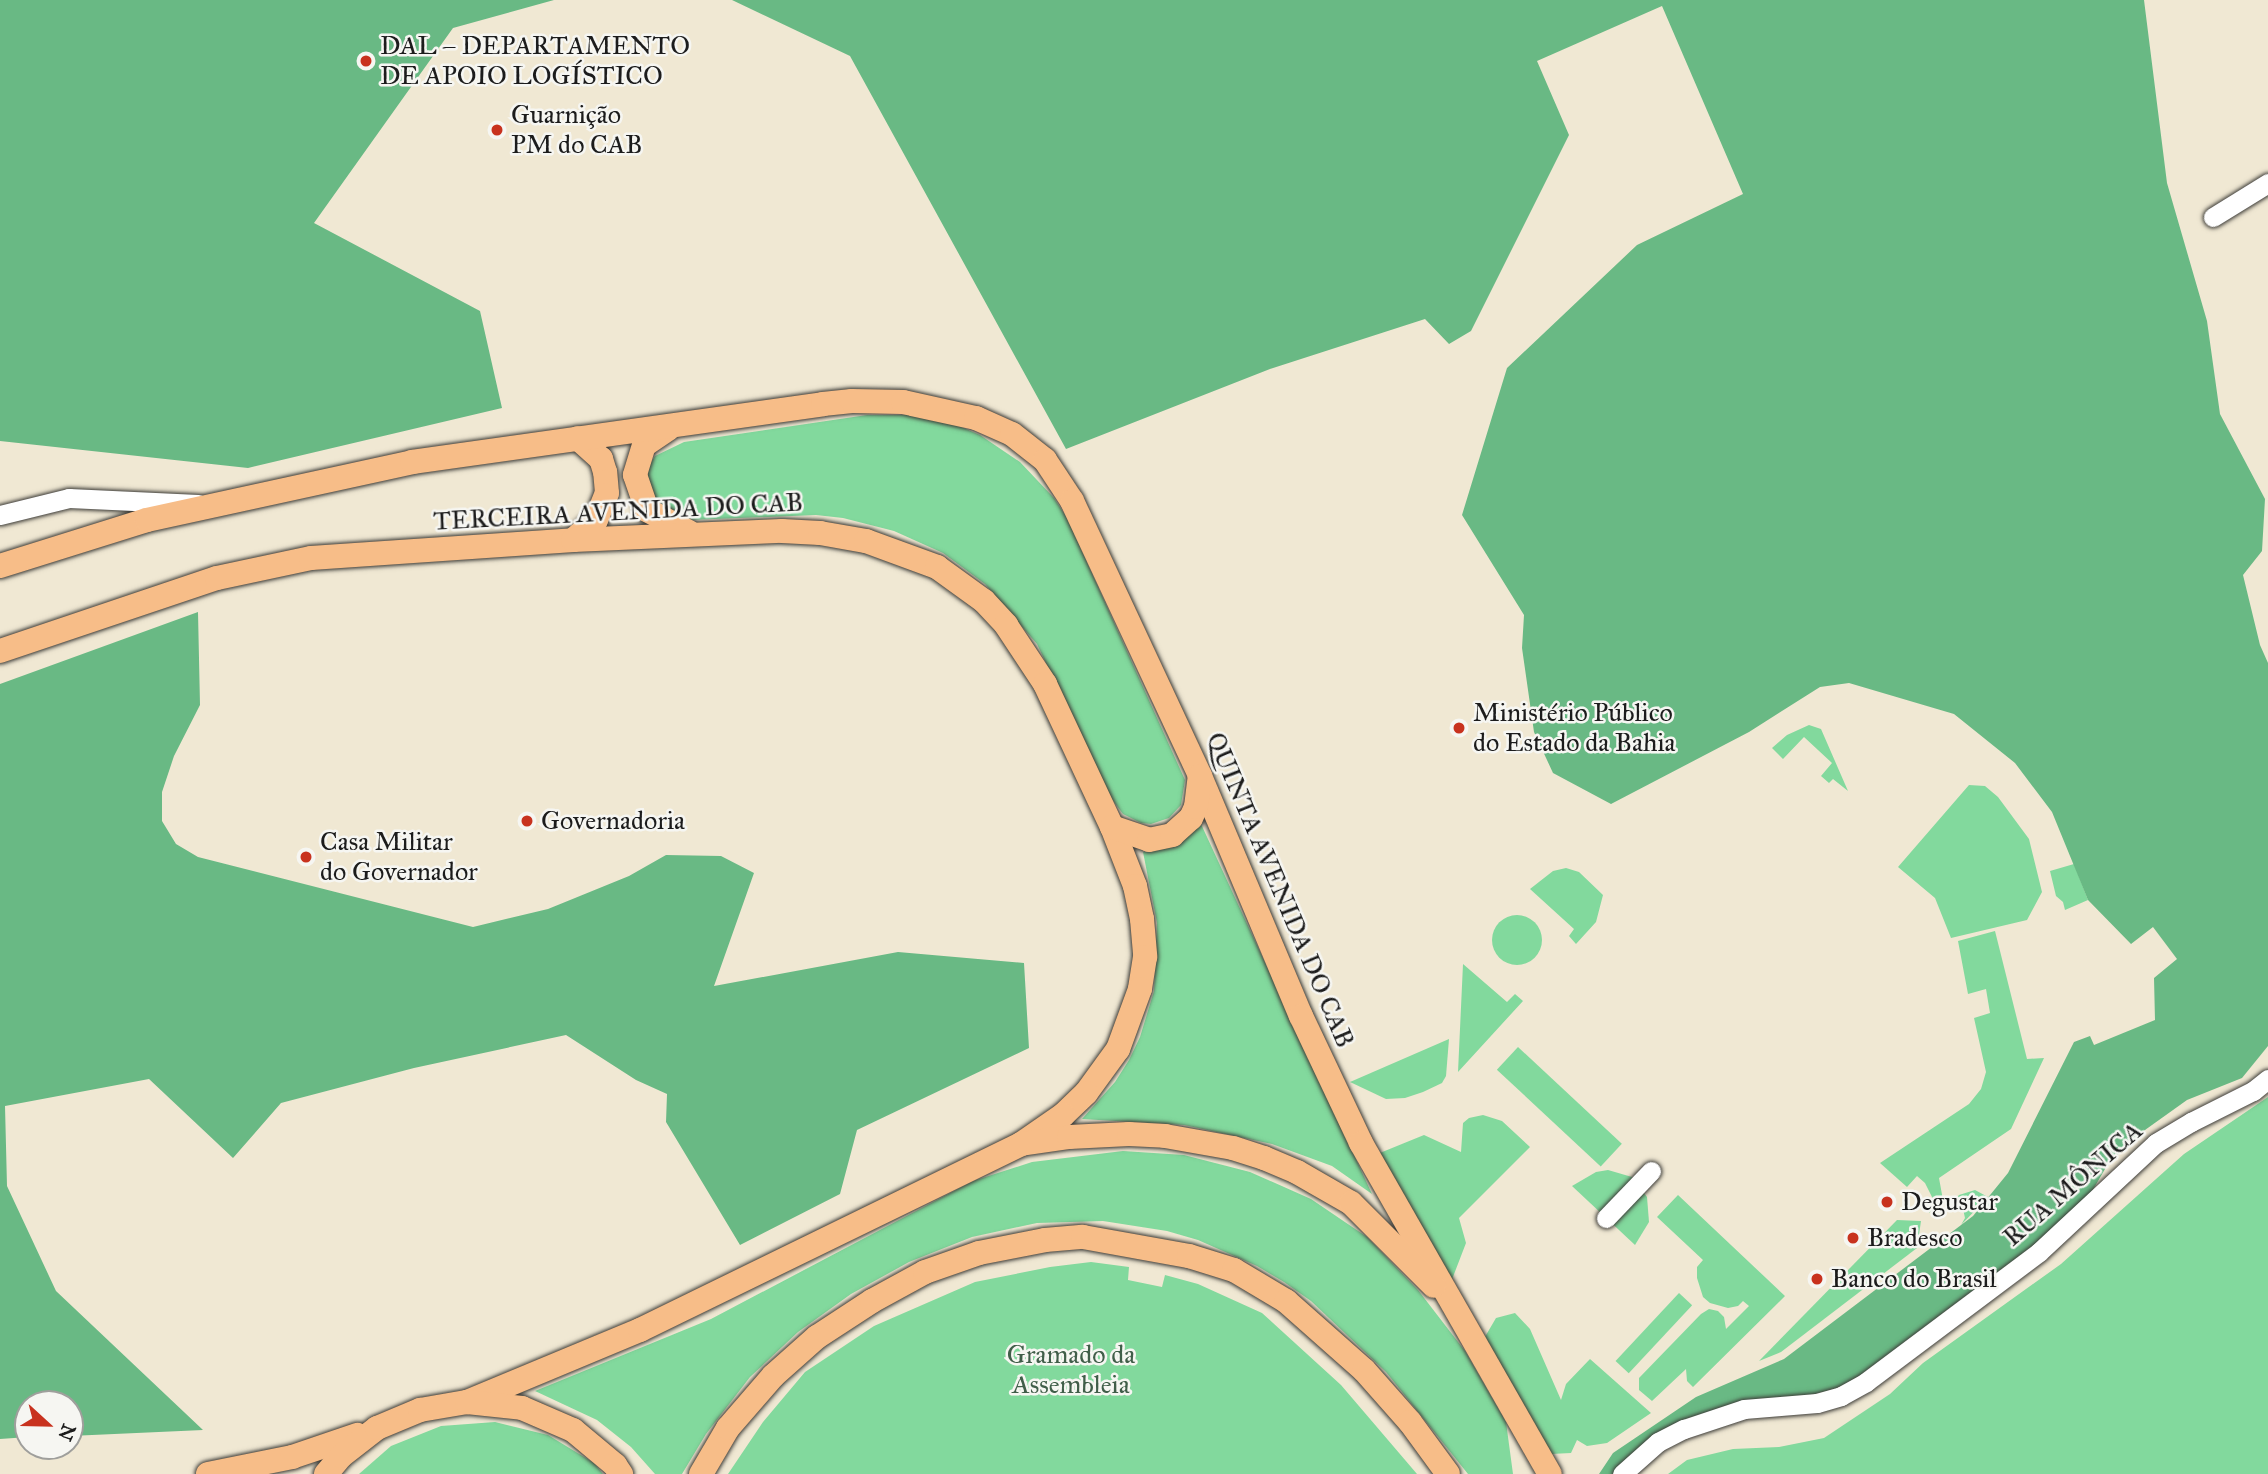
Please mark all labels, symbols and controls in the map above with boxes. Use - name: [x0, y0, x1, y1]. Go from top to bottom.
- place label: DAL – DEPARTAMENTO DE APOIO LOGÍSTICO: [380, 30, 690, 92]
- marker: DAL – DEPARTAMENTO DE APOIO LOGÍSTICO: [358, 53, 374, 69]
- place label: Guarnição PM do CAB: [511, 99, 642, 160]
- marker: Guarnição PM do CAB: [489, 122, 505, 138]
- street label: TERCEIRA AVENIDA DO CAB: [432, 487, 804, 537]
- place label: Ministério Público do Estado da Bahia: [1473, 697, 1676, 758]
- marker: Ministério Público do Estado da Bahia: [1451, 720, 1467, 736]
- street label: QUINTA AVENIDA DO CAB: [1199, 728, 1361, 1052]
- place label: Governadoria: [541, 805, 685, 837]
- marker: Governadoria: [519, 813, 535, 829]
- place label: Casa Militar do Governador: [320, 826, 478, 888]
- marker: Casa Militar do Governador: [298, 849, 314, 865]
- street label: RUA MÔNICA: [1997, 1115, 2149, 1253]
- place label: Degustar: [1901, 1186, 1998, 1218]
- marker: Degustar: [1879, 1194, 1895, 1210]
- place label: Bradesco: [1867, 1222, 1962, 1254]
- marker: Bradesco: [1845, 1230, 1861, 1246]
- place label: Banco do Brasil: [1831, 1263, 1997, 1295]
- marker: Banco do Brasil: [1809, 1271, 1825, 1287]
- park label: Gramado da Assembleia: [1007, 1339, 1135, 1400]
- north arrow: [14, 1390, 84, 1460]
- text: N: [53, 1421, 81, 1444]

